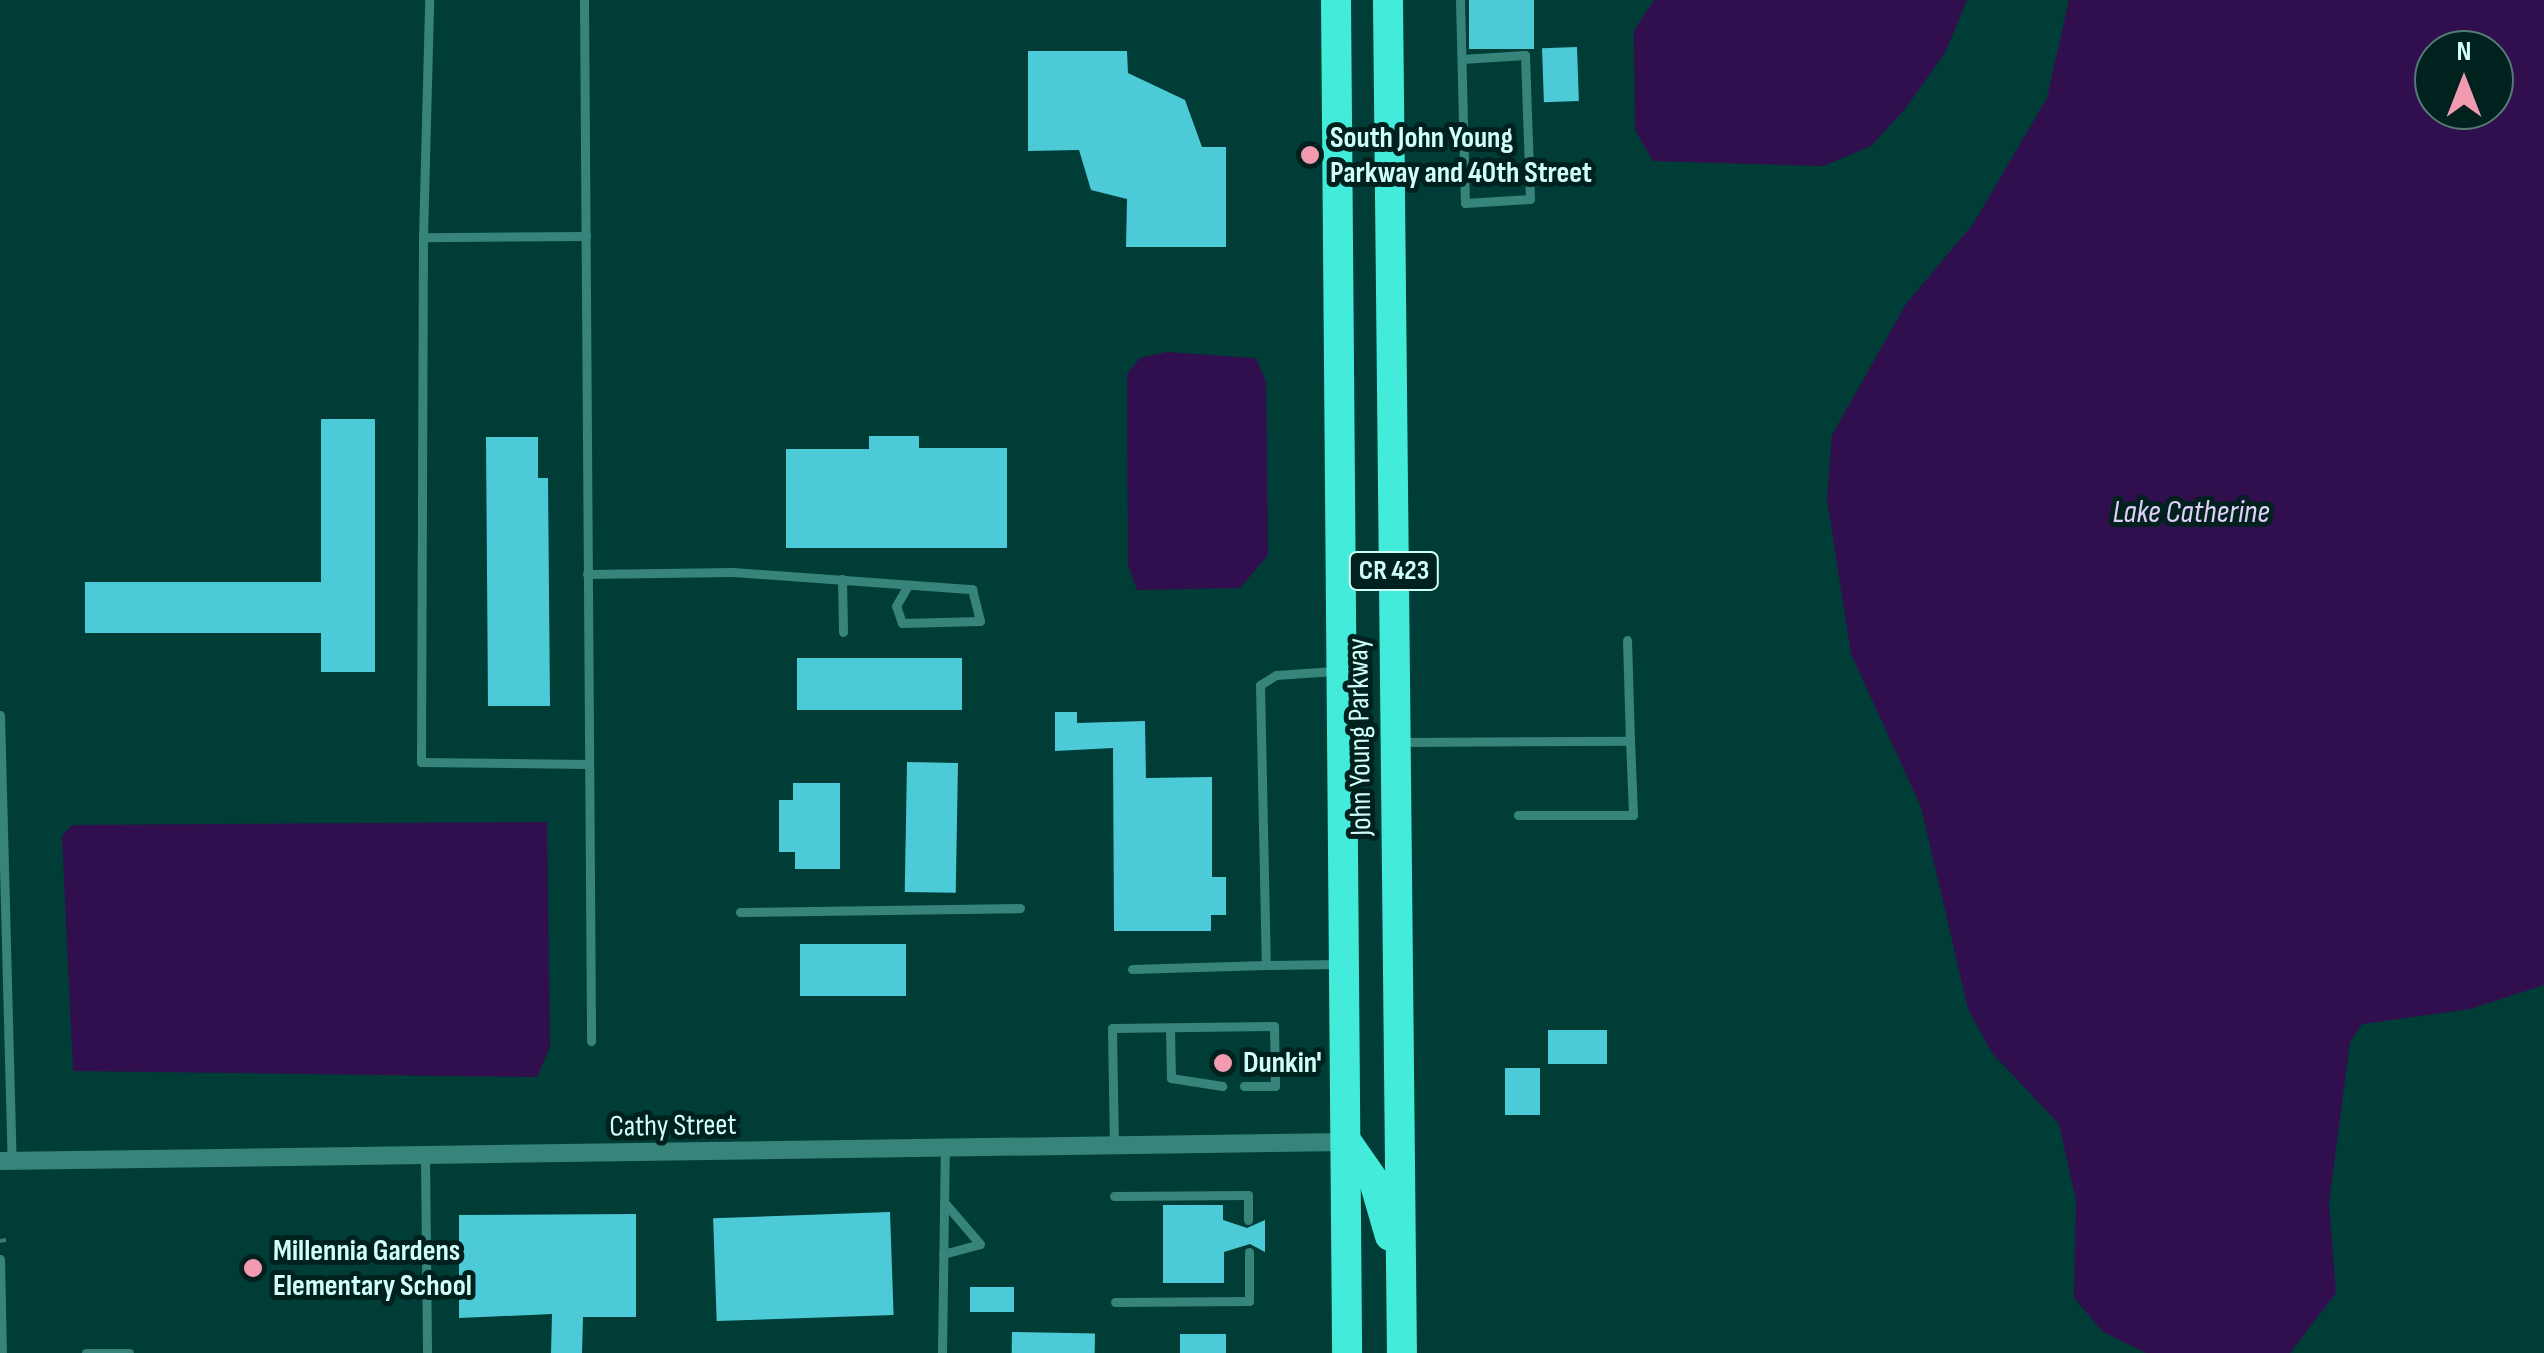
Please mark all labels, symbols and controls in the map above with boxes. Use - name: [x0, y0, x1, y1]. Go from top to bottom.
- north arrow: [2414, 30, 2514, 130]
- text: N: [2457, 35, 2471, 68]
- place label: South John Young Parkway and 40th Street: [1330, 120, 1592, 190]
- marker: South John Young Parkway and 40th Street: [1299, 144, 1321, 166]
- water label: Lake Catherine: [2112, 494, 2270, 532]
- road number: CR 423: [1346, 548, 1442, 594]
- street label: John Young Parkway: [1340, 638, 1380, 836]
- place label: Dunkin': [1243, 1045, 1322, 1081]
- marker: Dunkin': [1212, 1052, 1234, 1074]
- street label: Cathy Street: [609, 1107, 737, 1145]
- place label: Millennia Gardens Elementary School: [273, 1233, 472, 1304]
- marker: Millennia Gardens Elementary School: [242, 1257, 264, 1279]

